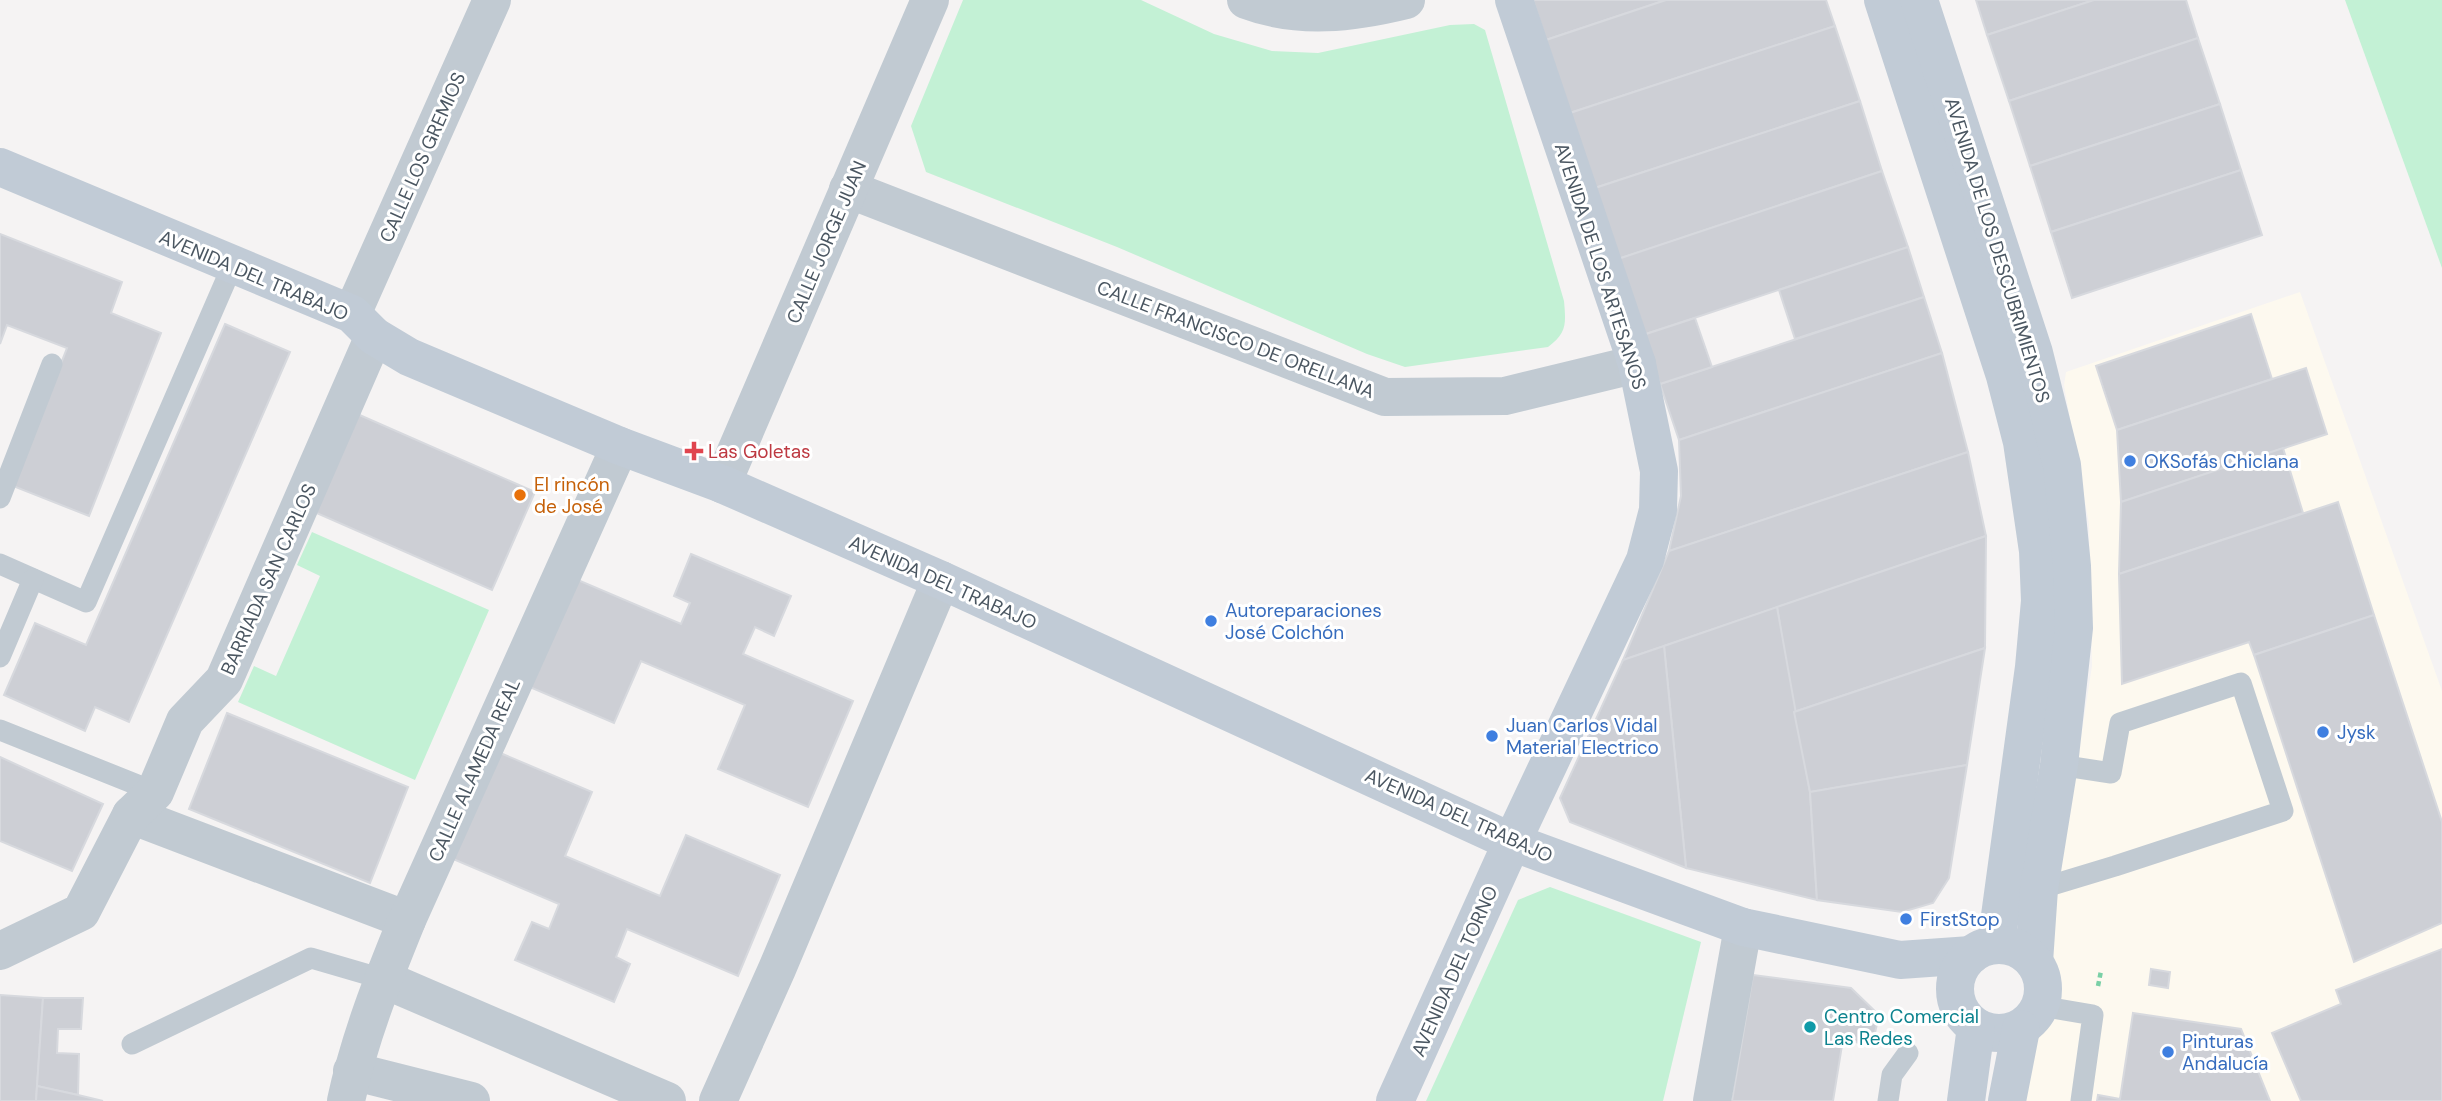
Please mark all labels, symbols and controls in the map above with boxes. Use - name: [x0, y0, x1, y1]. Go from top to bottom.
- street label: CALLE LOS GREMIOS: [374, 68, 471, 246]
- street label: AVENIDA DE LOS DESCUBRIMIENTOS: [1939, 94, 2056, 406]
- street label: AVENIDA DE LOS ARTESANOS: [1549, 140, 1652, 393]
- street label: CALLE JORGE JUAN: [781, 157, 872, 327]
- street label: AVENIDA DEL TRABAJO: [155, 224, 352, 327]
- street label: CALLE FRANCISCO DE ORELLANA: [1093, 275, 1379, 404]
- place label: Las Goletas: [708, 439, 811, 464]
- marker: Las Goletas: [686, 443, 702, 459]
- place label: OKSofás Chiclana: [2144, 449, 2299, 474]
- marker: OKSofás Chiclana: [2122, 453, 2138, 469]
- place label: El rincón de José: [534, 472, 610, 519]
- street label: BARRIADA SAN CARLOS: [215, 480, 322, 679]
- marker: El rincón de José: [512, 487, 528, 503]
- street label: AVENIDA DEL TRABAJO: [845, 530, 1041, 635]
- place label: Autoreparaciones José Colchón: [1225, 598, 1382, 645]
- marker: Autoreparaciones José Colchón: [1203, 613, 1219, 629]
- street label: CALLE ALAMEDA REAL: [423, 675, 526, 866]
- place label: Juan Carlos Vidal Material Electrico: [1506, 713, 1659, 760]
- place label: Jysk: [2337, 720, 2376, 745]
- marker: Jysk: [2315, 724, 2331, 740]
- marker: Juan Carlos Vidal Material Electrico: [1484, 728, 1500, 744]
- street label: AVENIDA DEL TRABAJO: [1361, 763, 1557, 868]
- street label: AVENIDA DEL TORNO: [1406, 882, 1503, 1060]
- place label: FirstStop: [1920, 907, 2000, 932]
- marker: FirstStop: [1898, 911, 1914, 927]
- place label: Centro Comercial Las Redes: [1824, 1004, 1979, 1051]
- marker: Centro Comercial Las Redes: [1802, 1019, 1818, 1035]
- place label: Pinturas Andalucía: [2182, 1029, 2268, 1076]
- marker: Pinturas Andalucía: [2160, 1044, 2176, 1060]

